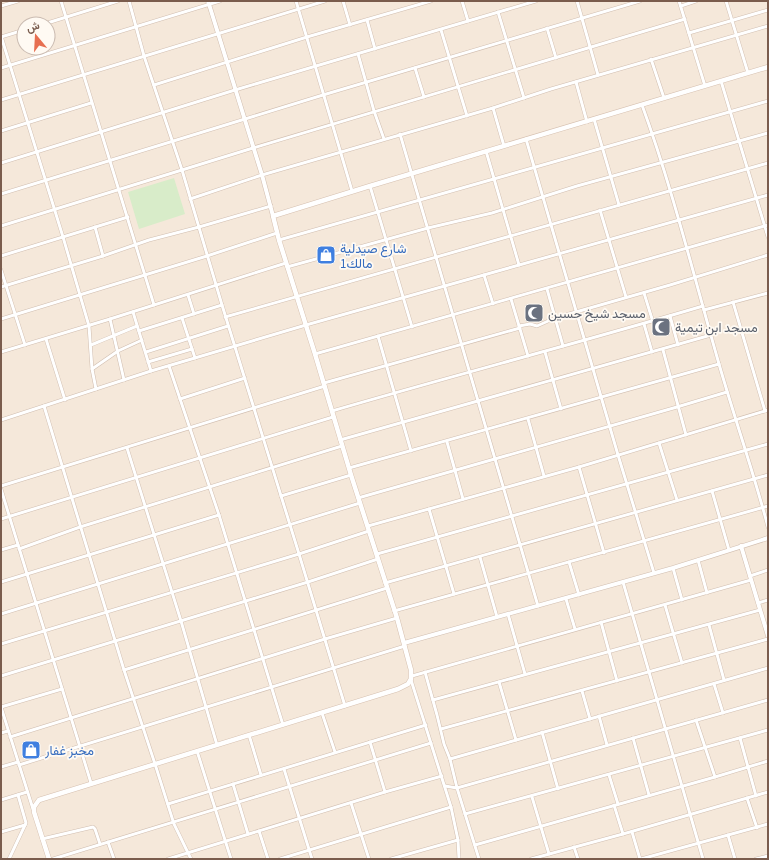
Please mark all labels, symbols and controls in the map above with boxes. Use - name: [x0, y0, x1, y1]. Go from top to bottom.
- north arrow: [16, 16, 56, 56]
- text: ش: [24, 18, 42, 36]
- place label: شارع صيدلية مالك1: [340, 240, 406, 273]
- shop icon: شارع صيدلية مالك1: [315, 244, 337, 266]
- mosque icon: مسجد شيخ حسين: [523, 302, 545, 324]
- place label: مسجد شيخ حسين: [548, 305, 646, 323]
- mosque icon: مسجد ابن تيمية: [650, 316, 672, 338]
- place label: مسجد ابن تيمية: [675, 319, 758, 337]
- shop icon: مخبز غفار: [20, 739, 42, 761]
- place label: مخبز غفار: [44, 742, 94, 760]

